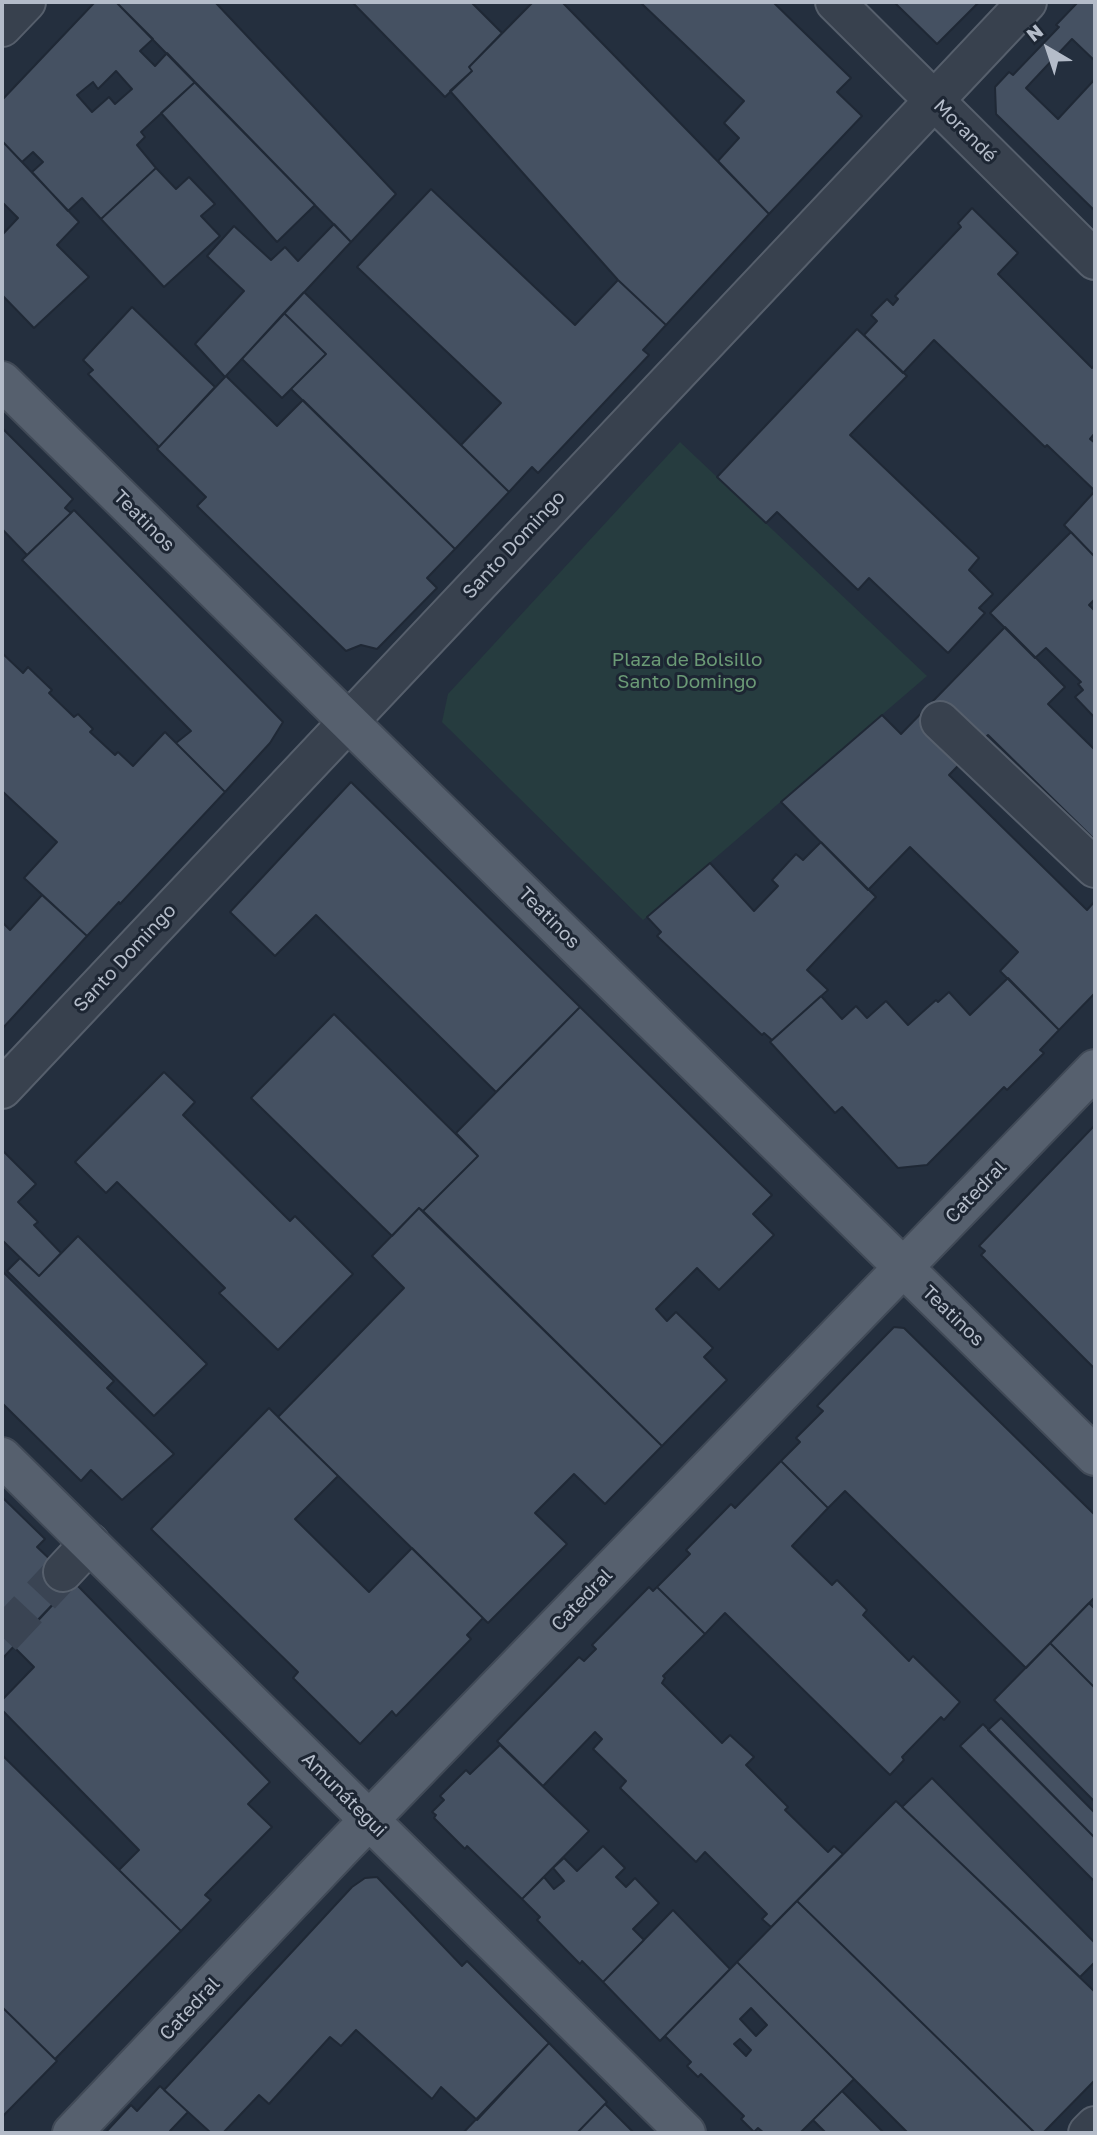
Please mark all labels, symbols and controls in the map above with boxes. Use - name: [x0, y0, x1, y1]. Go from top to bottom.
- north arrow: [1013, 14, 1083, 84]
- text: N: [1022, 19, 1047, 46]
- street label: Morandé: [929, 95, 1001, 167]
- street label: Teatinos: [109, 486, 179, 556]
- street label: Santo Domingo: [458, 486, 570, 604]
- park label: Plaza de Bolsillo Santo Domingo: [612, 649, 762, 693]
- street label: Teatinos: [514, 883, 584, 953]
- street label: Santo Domingo: [69, 899, 181, 1017]
- street label: Catedral: [941, 1156, 1011, 1228]
- street label: Teatinos: [917, 1281, 989, 1351]
- street label: Catedral: [547, 1564, 617, 1636]
- street label: Amunátegui: [297, 1748, 391, 1842]
- street label: Catedral: [155, 1973, 225, 2045]

